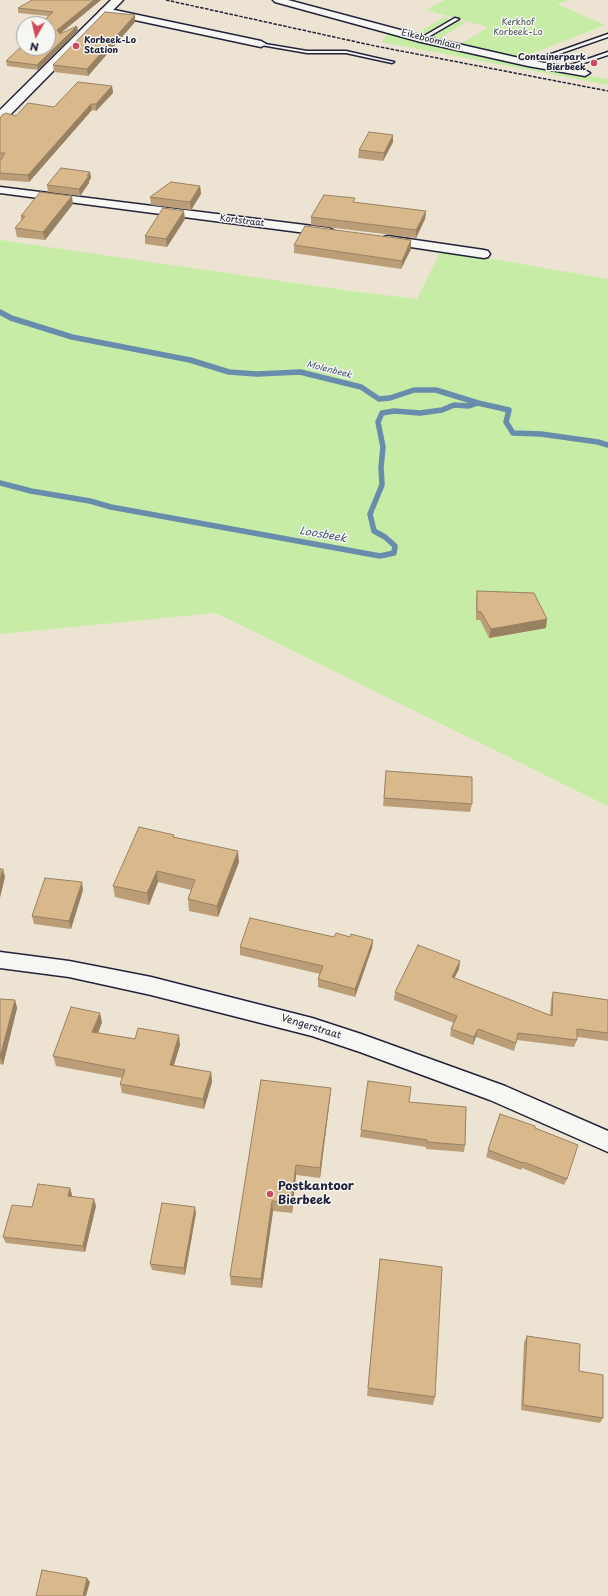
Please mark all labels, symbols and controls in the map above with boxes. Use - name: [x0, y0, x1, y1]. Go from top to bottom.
- north arrow: [16, 16, 56, 56]
- park label: Kerkhof Korbeek-Lo: [493, 18, 543, 39]
- street label: Eikeboomlaan: [400, 27, 462, 53]
- place label: Korbeek-Lo Station: [84, 36, 136, 57]
- text: N: [29, 38, 40, 56]
- marker: Korbeek-Lo Station: [71, 41, 81, 51]
- place label: Containerpark Bierbeek: [518, 53, 586, 74]
- marker: Containerpark Bierbeek: [589, 58, 599, 68]
- street label: Kortstraat: [219, 213, 265, 229]
- water label: Molenbeek: [305, 359, 353, 381]
- water label: Loosbeek: [298, 524, 348, 546]
- street label: Vengerstraat: [279, 1012, 343, 1042]
- place label: Postkantoor Bierbeek: [278, 1180, 354, 1208]
- marker: Postkantoor Bierbeek: [265, 1189, 275, 1199]

